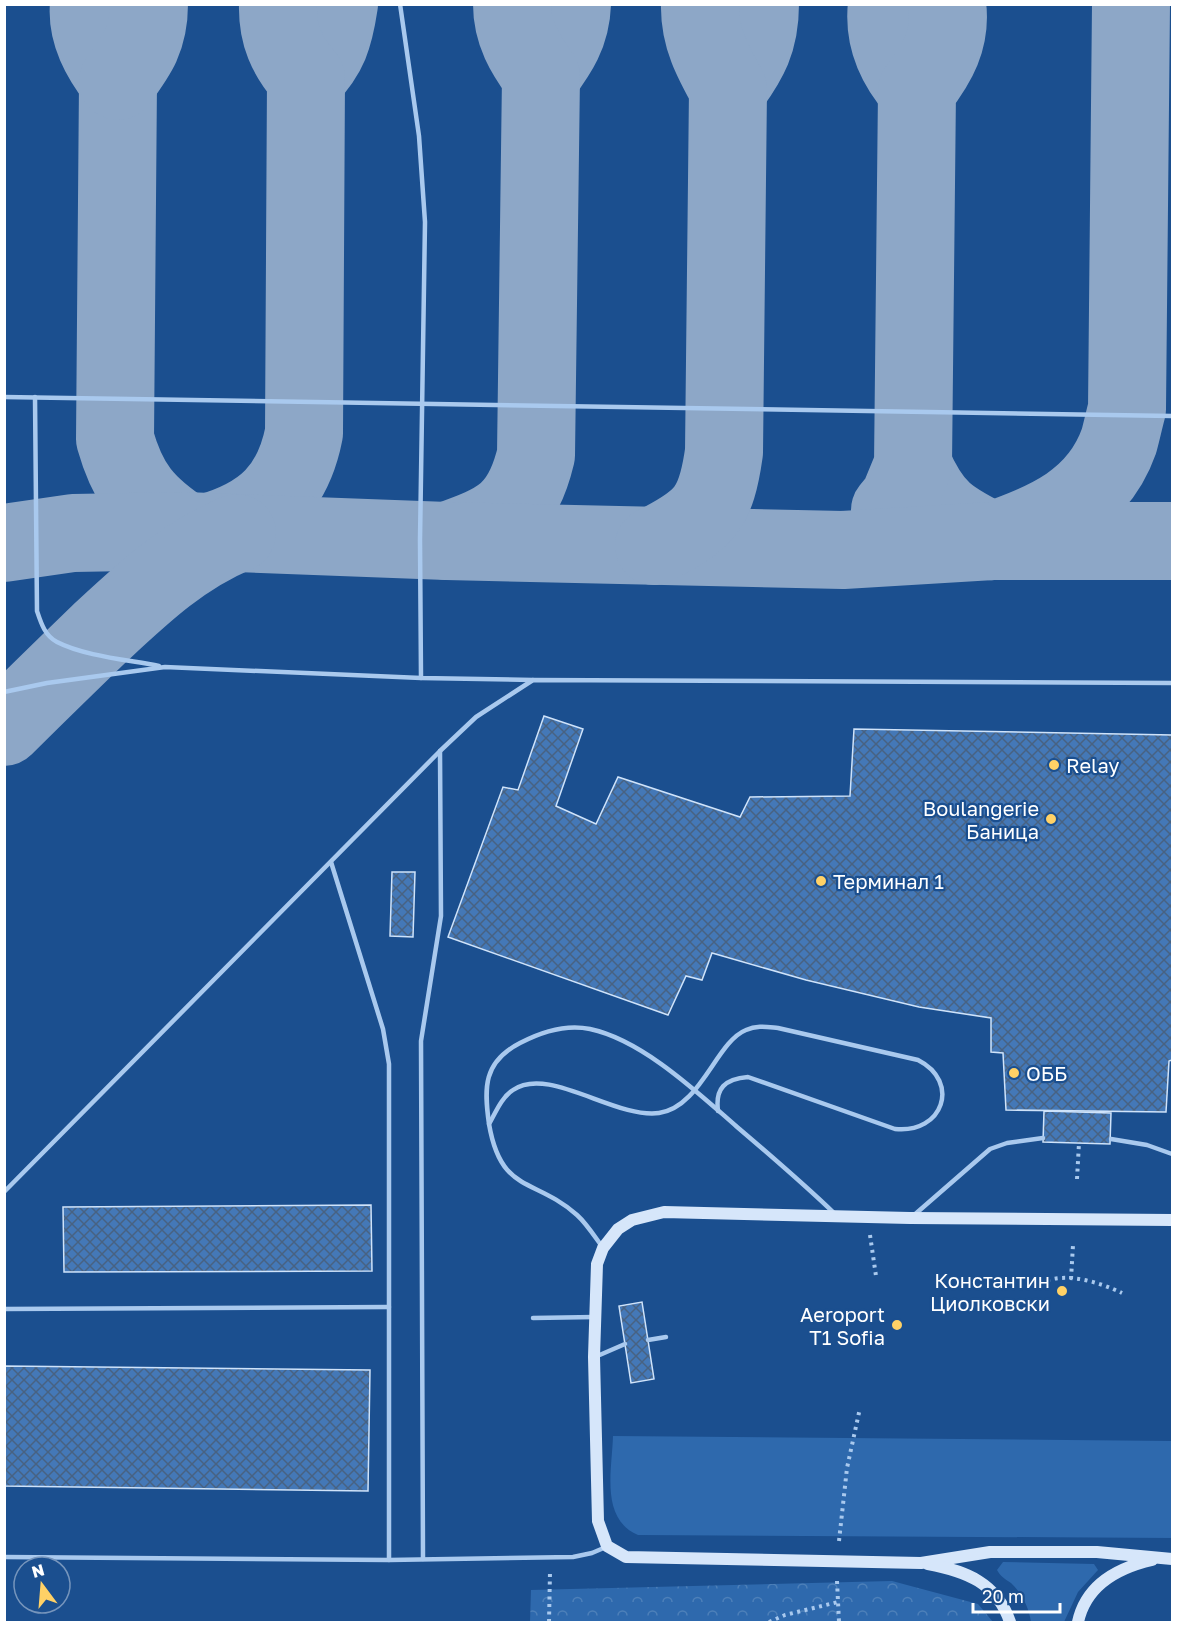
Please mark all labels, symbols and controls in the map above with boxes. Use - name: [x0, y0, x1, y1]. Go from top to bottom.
- place label: Relay: [1066, 753, 1120, 777]
- marker: Relay: [1047, 758, 1061, 772]
- place label: Boulangerie Баница: [923, 796, 1039, 843]
- marker: Boulangerie Баница: [1044, 812, 1058, 826]
- place label: Терминал 1: [833, 869, 944, 893]
- marker: Терминал 1: [814, 874, 828, 888]
- place label: ОББ: [1026, 1061, 1067, 1085]
- marker: ОББ: [1007, 1066, 1021, 1080]
- place label: Константин Циолковски: [930, 1268, 1050, 1315]
- marker: Константин Циолковски: [1055, 1284, 1069, 1298]
- place label: Aeroport T1 Sofia: [800, 1302, 885, 1349]
- marker: Aeroport T1 Sofia: [890, 1318, 904, 1332]
- north arrow: [12, 1555, 72, 1615]
- text: N: [29, 1559, 46, 1582]
- scale bar: [973, 1576, 1060, 1614]
- text: 20 m: [982, 1585, 1024, 1607]

